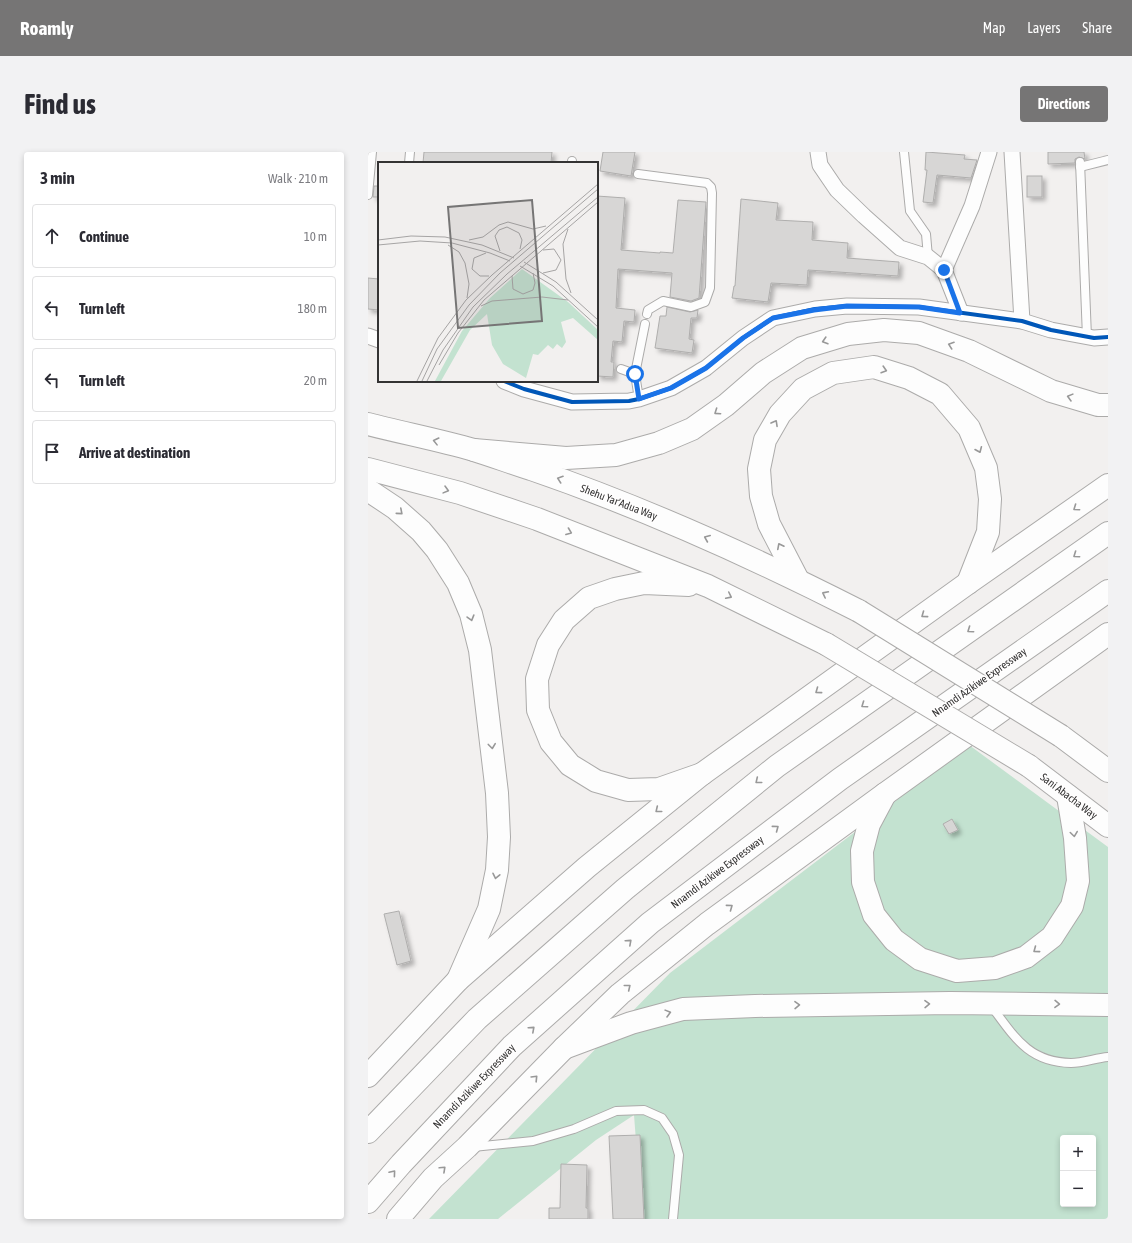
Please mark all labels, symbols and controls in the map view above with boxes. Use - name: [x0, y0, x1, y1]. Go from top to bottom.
- text: Roamly: [20, 17, 74, 39]
- text: Map: [983, 20, 1005, 36]
- text: Layers: [1027, 20, 1060, 36]
- text: Share: [1082, 20, 1112, 36]
- button: Directions: [1020, 86, 1108, 122]
- text: Find us: [24, 88, 96, 120]
- inset map: [378, 162, 598, 382]
- text: 3 min: [40, 168, 75, 188]
- text: Walk · 210 m: [268, 171, 328, 186]
- icon: ahead: [41, 225, 63, 247]
- text: Continue: [79, 228, 129, 245]
- text: 10 m: [304, 229, 327, 244]
- route end: [935, 261, 953, 279]
- icon: left: [41, 297, 63, 319]
- text: Turn left: [79, 300, 125, 317]
- text: 180 m: [298, 301, 327, 316]
- one-way arrow: [822, 336, 829, 345]
- one-way arrow: [948, 341, 955, 349]
- route start: [626, 365, 644, 383]
- one-way arrow: [880, 365, 887, 374]
- icon: left: [41, 369, 63, 391]
- text: Turn left: [79, 372, 125, 389]
- text: 20 m: [304, 373, 327, 388]
- one-way arrow: [1067, 393, 1074, 402]
- one-way arrow: [715, 407, 722, 414]
- one-way arrow: [770, 419, 777, 427]
- one-way arrow: [433, 437, 440, 445]
- icon: arrive: [41, 441, 63, 463]
- text: Arrive at destination: [79, 444, 190, 461]
- one-way arrow: [974, 447, 982, 454]
- one-way arrow: [557, 476, 564, 484]
- street label: Shehu Yar'Adua Way: [579, 482, 660, 522]
- one-way arrow: [443, 485, 450, 493]
- one-way arrow: [1073, 503, 1080, 511]
- one-way arrow: [395, 508, 403, 515]
- one-way arrow: [566, 527, 573, 535]
- one-way arrow: [704, 535, 712, 543]
- one-way arrow: [778, 542, 785, 550]
- one-way arrow: [1073, 550, 1080, 558]
- one-way arrow: [724, 591, 732, 599]
- one-way arrow: [821, 591, 829, 598]
- one-way arrow: [921, 610, 928, 618]
- one-way arrow: [467, 615, 475, 622]
- one-way arrow: [967, 625, 974, 633]
- street label: Nnamdi Azikiwe Expressway: [930, 645, 1029, 719]
- one-way arrow: [816, 686, 823, 693]
- one-way arrow: [861, 700, 868, 707]
- one-way arrow: [487, 743, 496, 749]
- street label: Sani Abacha Way: [1038, 771, 1100, 822]
- one-way arrow: [756, 776, 763, 783]
- one-way arrow: [655, 805, 663, 812]
- one-way arrow: [771, 826, 778, 833]
- one-way arrow: [1069, 831, 1078, 837]
- street label: Nnamdi Azikiwe Expressway: [668, 833, 766, 911]
- one-way arrow: [492, 873, 501, 879]
- one-way arrow: [726, 905, 733, 912]
- one-way arrow: [624, 940, 632, 947]
- one-way arrow: [1033, 945, 1040, 952]
- one-way arrow: [624, 985, 631, 992]
- one-way arrow: [924, 1000, 930, 1008]
- one-way arrow: [1054, 1000, 1060, 1008]
- one-way arrow: [794, 1001, 800, 1009]
- one-way arrow: [665, 1010, 671, 1018]
- one-way arrow: [527, 1026, 535, 1033]
- street label: Nnamdi Azikiwe Expressway: [431, 1041, 518, 1131]
- one-way arrow: [530, 1075, 538, 1083]
- map controls: [1060, 1135, 1096, 1207]
- button: +: [1060, 1135, 1096, 1171]
- one-way arrow: [438, 1167, 446, 1174]
- one-way arrow: [389, 1170, 396, 1177]
- button: −: [1060, 1171, 1096, 1207]

